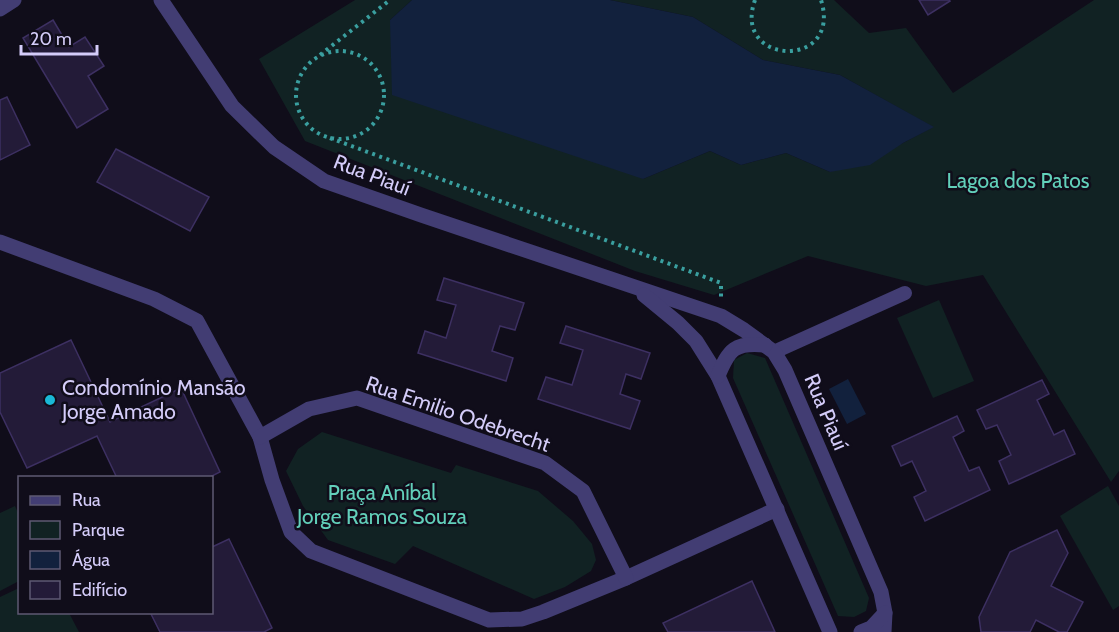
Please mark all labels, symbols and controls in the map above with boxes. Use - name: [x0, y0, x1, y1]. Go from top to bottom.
- scale bar: [21, 18, 98, 56]
- text: 20 m: [30, 28, 72, 50]
- street label: Rua Piauí: [330, 149, 415, 201]
- park label: Lagoa dos Patos: [947, 168, 1090, 193]
- street label: Rua Emilio Odebrecht: [363, 370, 554, 457]
- street label: Rua Piauí: [799, 370, 854, 454]
- place label: Condomínio Mansão Jorge Amado: [61, 375, 246, 424]
- marker: Condomínio Mansão Jorge Amado: [43, 393, 57, 407]
- legend: [18, 476, 213, 614]
- park label: Praça Aníbal Jorge Ramos Souza: [296, 480, 467, 529]
- text: Rua: [72, 489, 101, 511]
- text: Parque: [72, 519, 125, 541]
- text: Água: [72, 549, 110, 571]
- text: Edifício: [72, 579, 127, 601]

